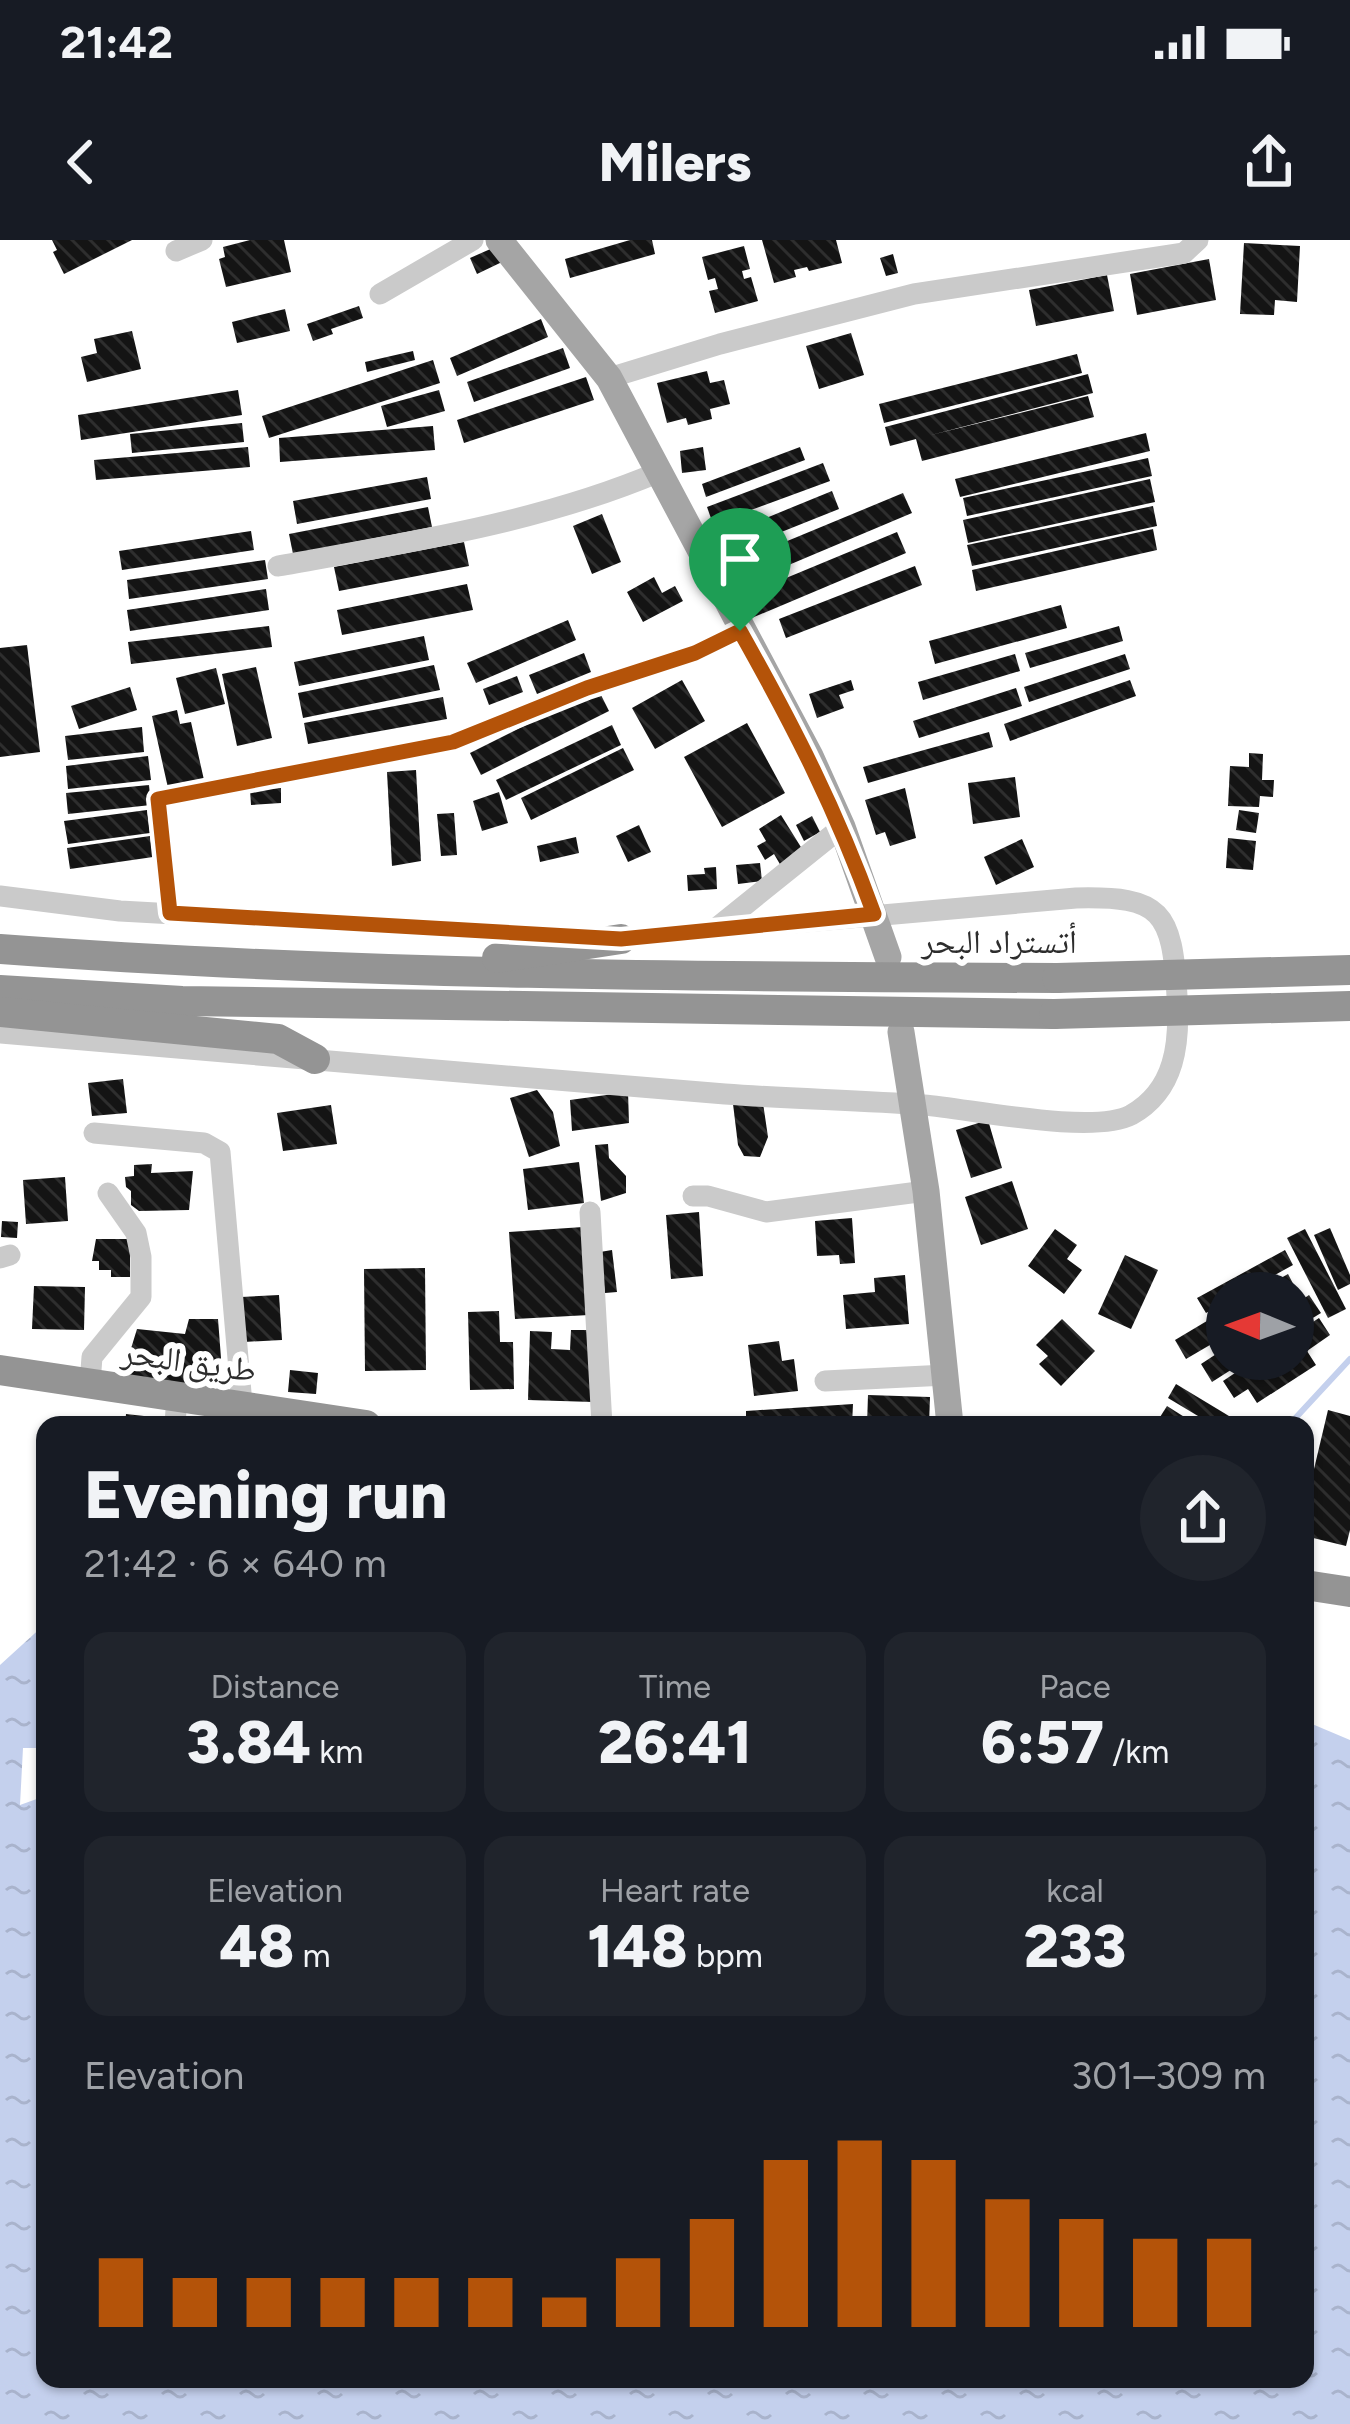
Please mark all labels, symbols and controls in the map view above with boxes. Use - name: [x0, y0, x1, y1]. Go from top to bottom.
- text: 21:42: [60, 15, 173, 69]
- icon: back: [48, 129, 114, 195]
- icon: share: [1236, 129, 1302, 195]
- text: Milers: [598, 130, 752, 195]
- pin: [689, 508, 791, 631]
- icon: arrive: [707, 526, 773, 592]
- street label: أتستراد البحر: [920, 922, 1077, 961]
- north arrow: [1206, 1272, 1314, 1380]
- map controls: [1206, 1272, 1314, 1380]
- street label: طريق البحر: [118, 1332, 259, 1391]
- text: Evening run: [84, 1455, 448, 1535]
- button: share: [1140, 1455, 1266, 1581]
- text: 21:42 · 6 × 640 m: [84, 1540, 387, 1587]
- text: Distance: [210, 1667, 340, 1706]
- text: Time: [639, 1667, 711, 1706]
- text: Pace: [1039, 1667, 1111, 1706]
- text: 3.84: [187, 1706, 311, 1778]
- text: 26:41: [598, 1706, 752, 1778]
- text: 6:57: [981, 1706, 1104, 1778]
- text: km: [311, 1732, 363, 1771]
- text: /km: [1104, 1732, 1169, 1771]
- text: Elevation: [207, 1871, 343, 1910]
- text: Heart rate: [600, 1871, 750, 1910]
- text: kcal: [1046, 1871, 1104, 1910]
- text: 48: [219, 1910, 294, 1982]
- text: 148: [587, 1910, 688, 1982]
- text: 233: [1024, 1910, 1126, 1982]
- text: m: [294, 1936, 331, 1975]
- text: bpm: [688, 1936, 763, 1975]
- text: Elevation: [84, 2052, 244, 2099]
- text: 301–309 m: [1071, 2052, 1266, 2099]

